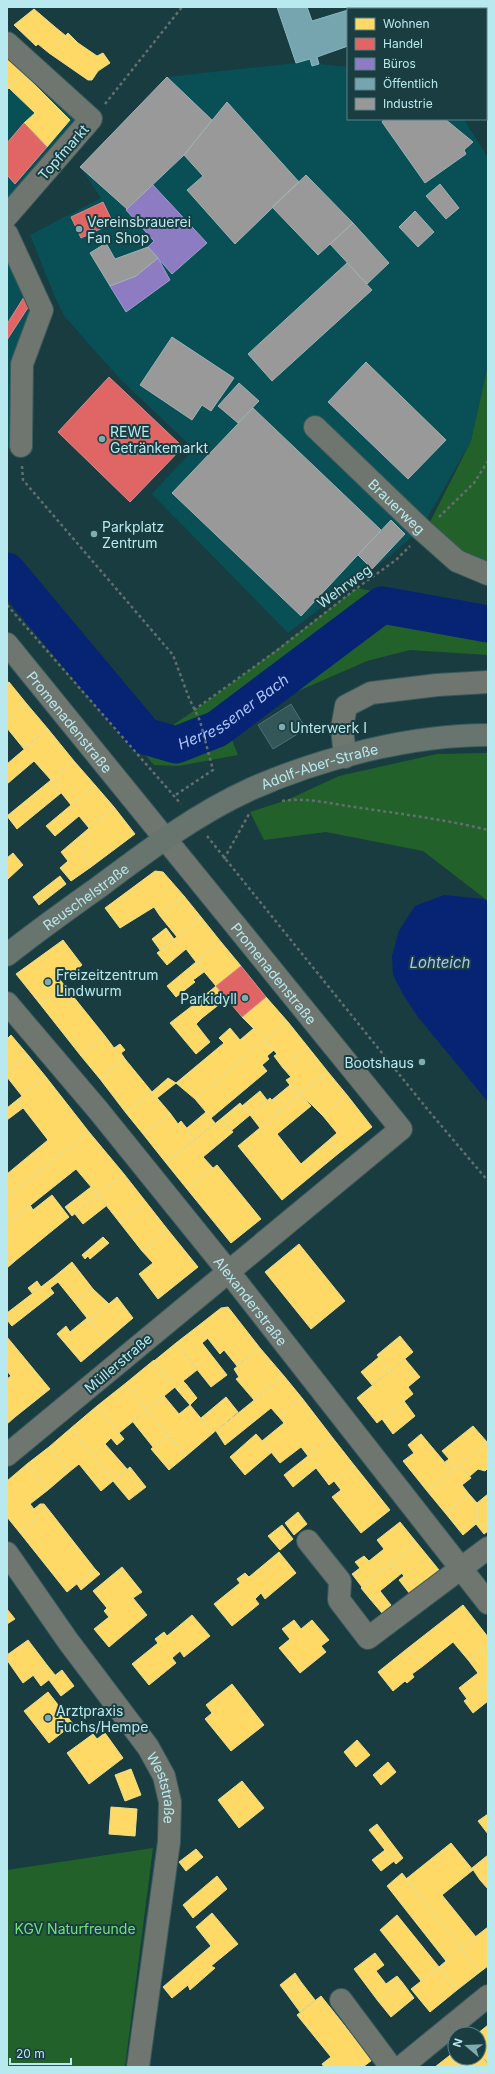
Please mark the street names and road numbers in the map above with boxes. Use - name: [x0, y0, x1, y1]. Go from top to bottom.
- street label: Topfmarkt: [34, 120, 92, 183]
- street label: Brauerweg: [365, 475, 429, 537]
- street label: Wehrweg: [314, 561, 374, 611]
- street label: Promenadenstraße: [24, 667, 116, 776]
- street label: Adolf-Aber-Straße: [258, 740, 380, 792]
- street label: Reuschelstraße: [39, 859, 132, 933]
- street label: Promenadenstraße: [228, 919, 321, 1027]
- street label: Alexanderstraße: [211, 1253, 291, 1349]
- street label: Müllerstraße: [81, 1330, 155, 1396]
- street label: Weststraße: [144, 1749, 179, 1824]

